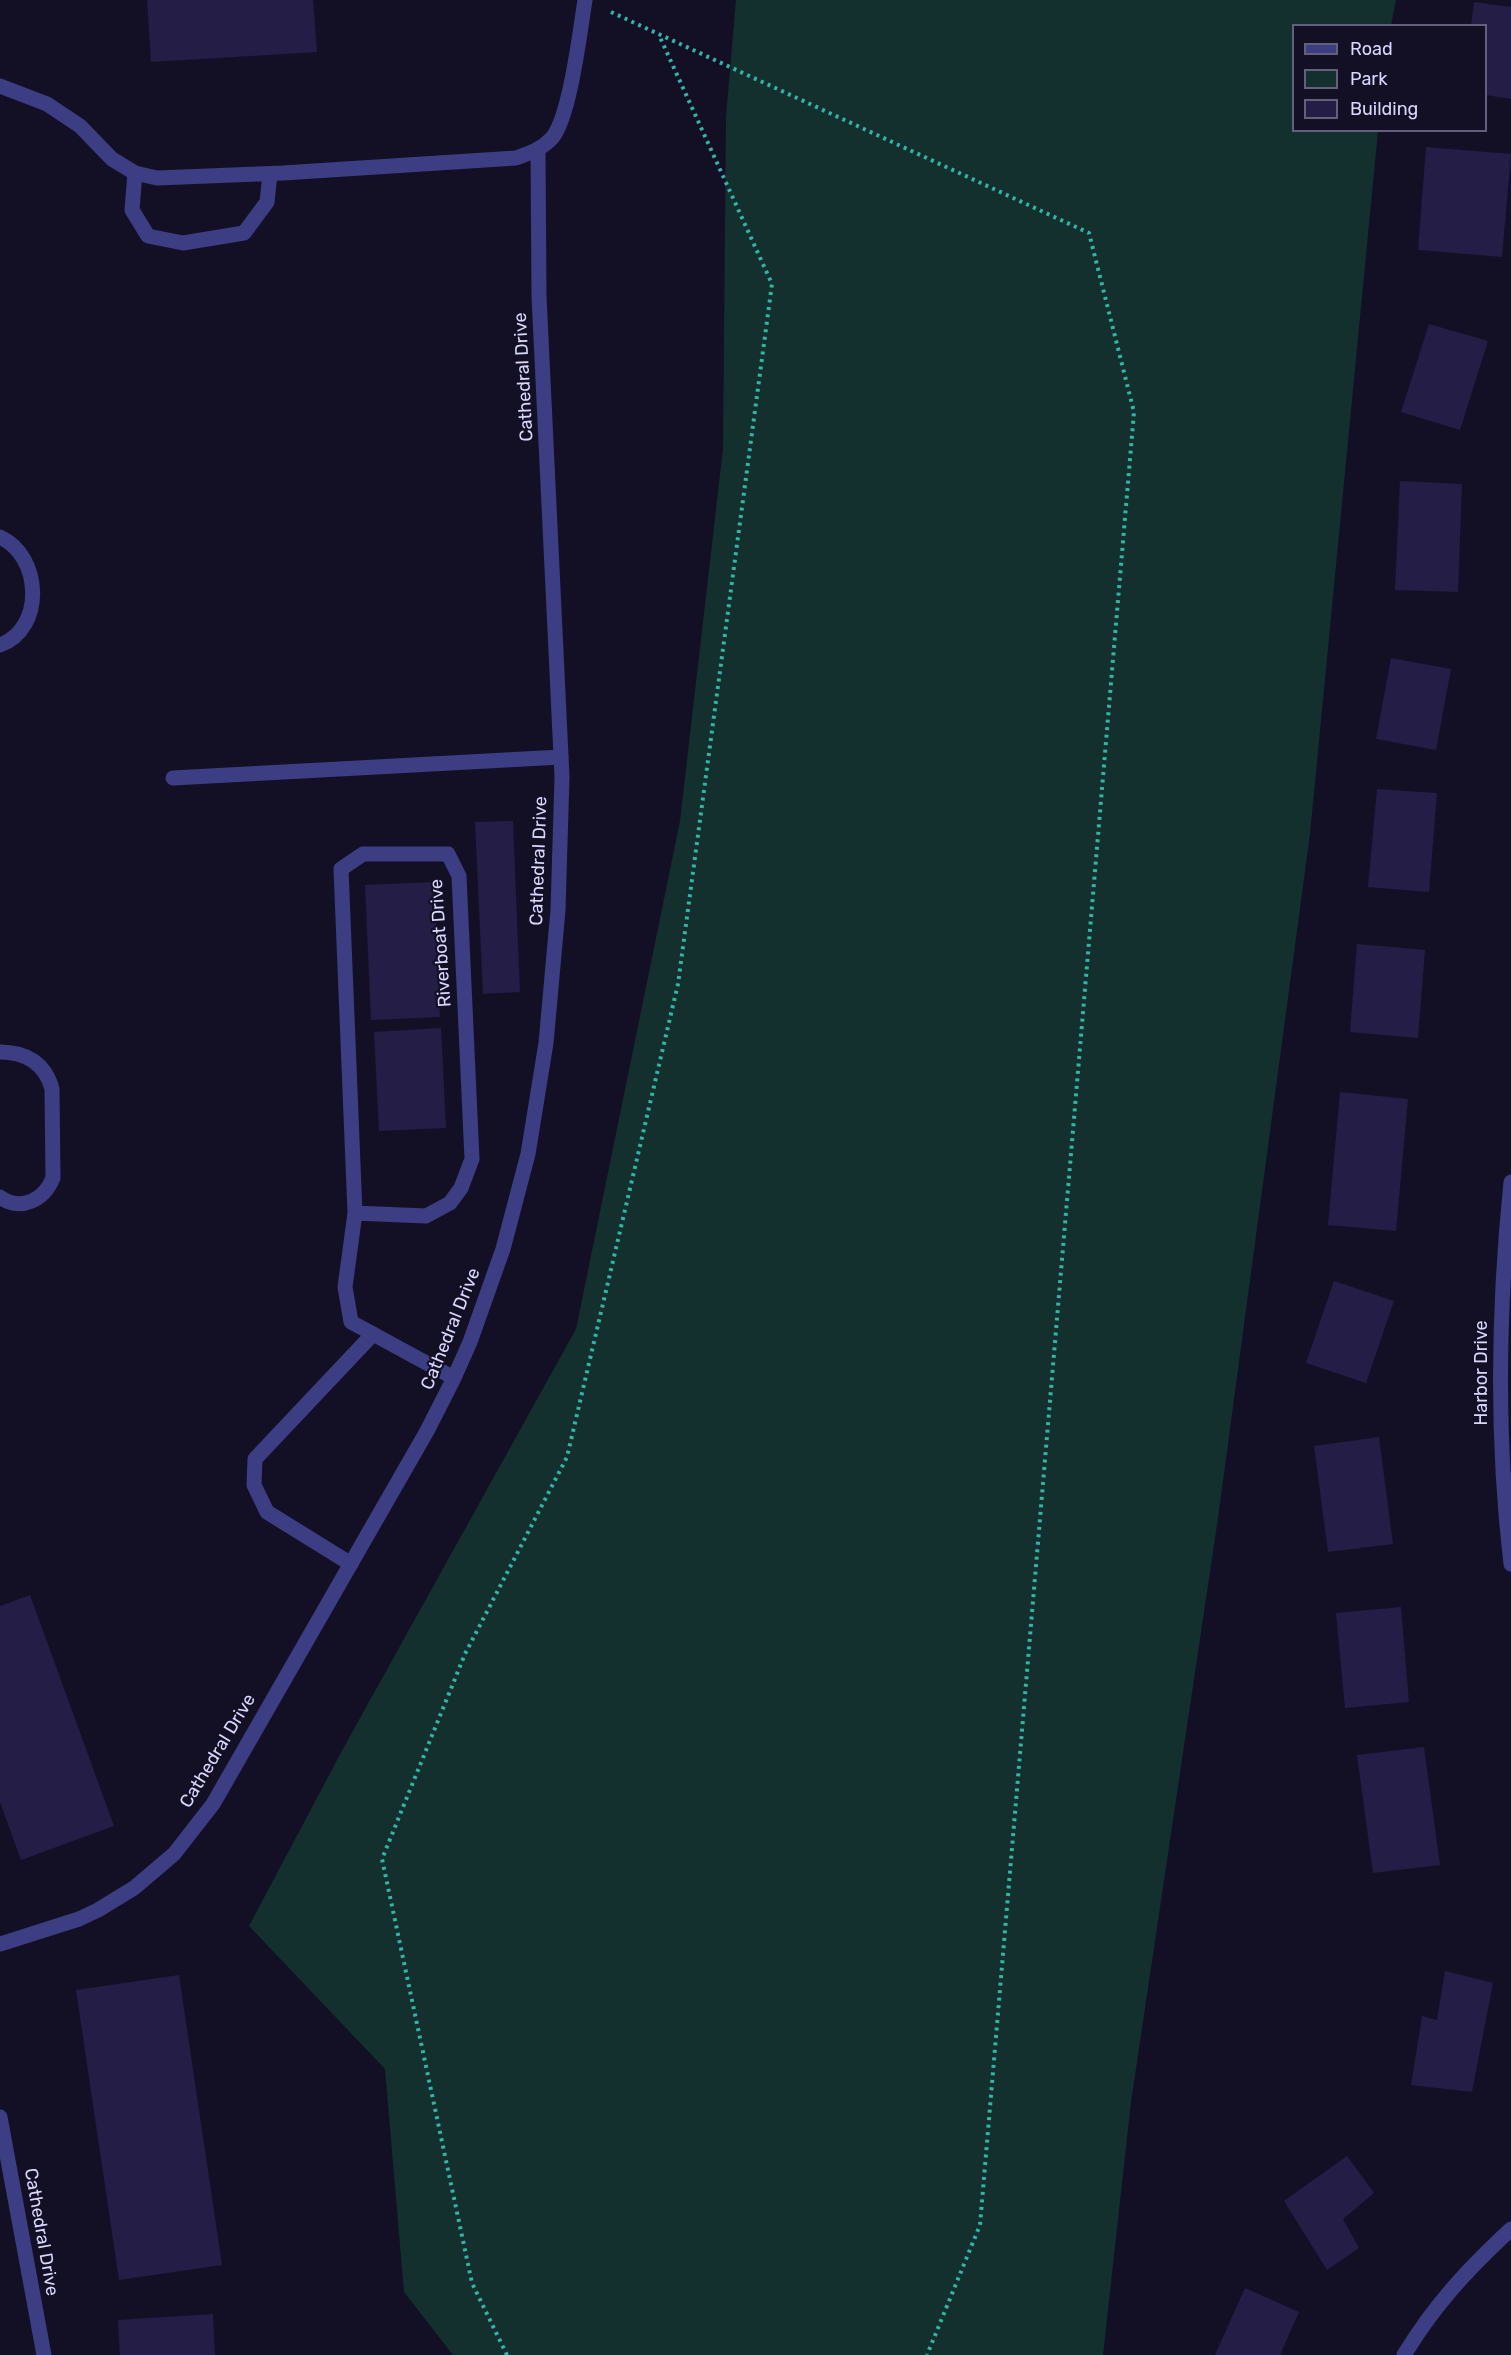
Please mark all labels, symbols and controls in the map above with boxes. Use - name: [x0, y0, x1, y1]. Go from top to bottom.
- legend: [1292, 24, 1487, 132]
- text: Road: [1350, 38, 1393, 60]
- text: Park: [1350, 68, 1387, 90]
- text: Building: [1350, 98, 1418, 120]
- street label: Cathedral Drive: [510, 312, 538, 442]
- street label: Cathedral Drive: [526, 796, 552, 926]
- street label: Riverboat Drive: [426, 878, 456, 1008]
- street label: Cathedral Drive: [417, 1265, 485, 1393]
- street label: Harbor Drive: [1471, 1320, 1493, 1426]
- street label: Cathedral Drive: [175, 1690, 261, 1812]
- street label: Cathedral Drive: [19, 2166, 63, 2298]

